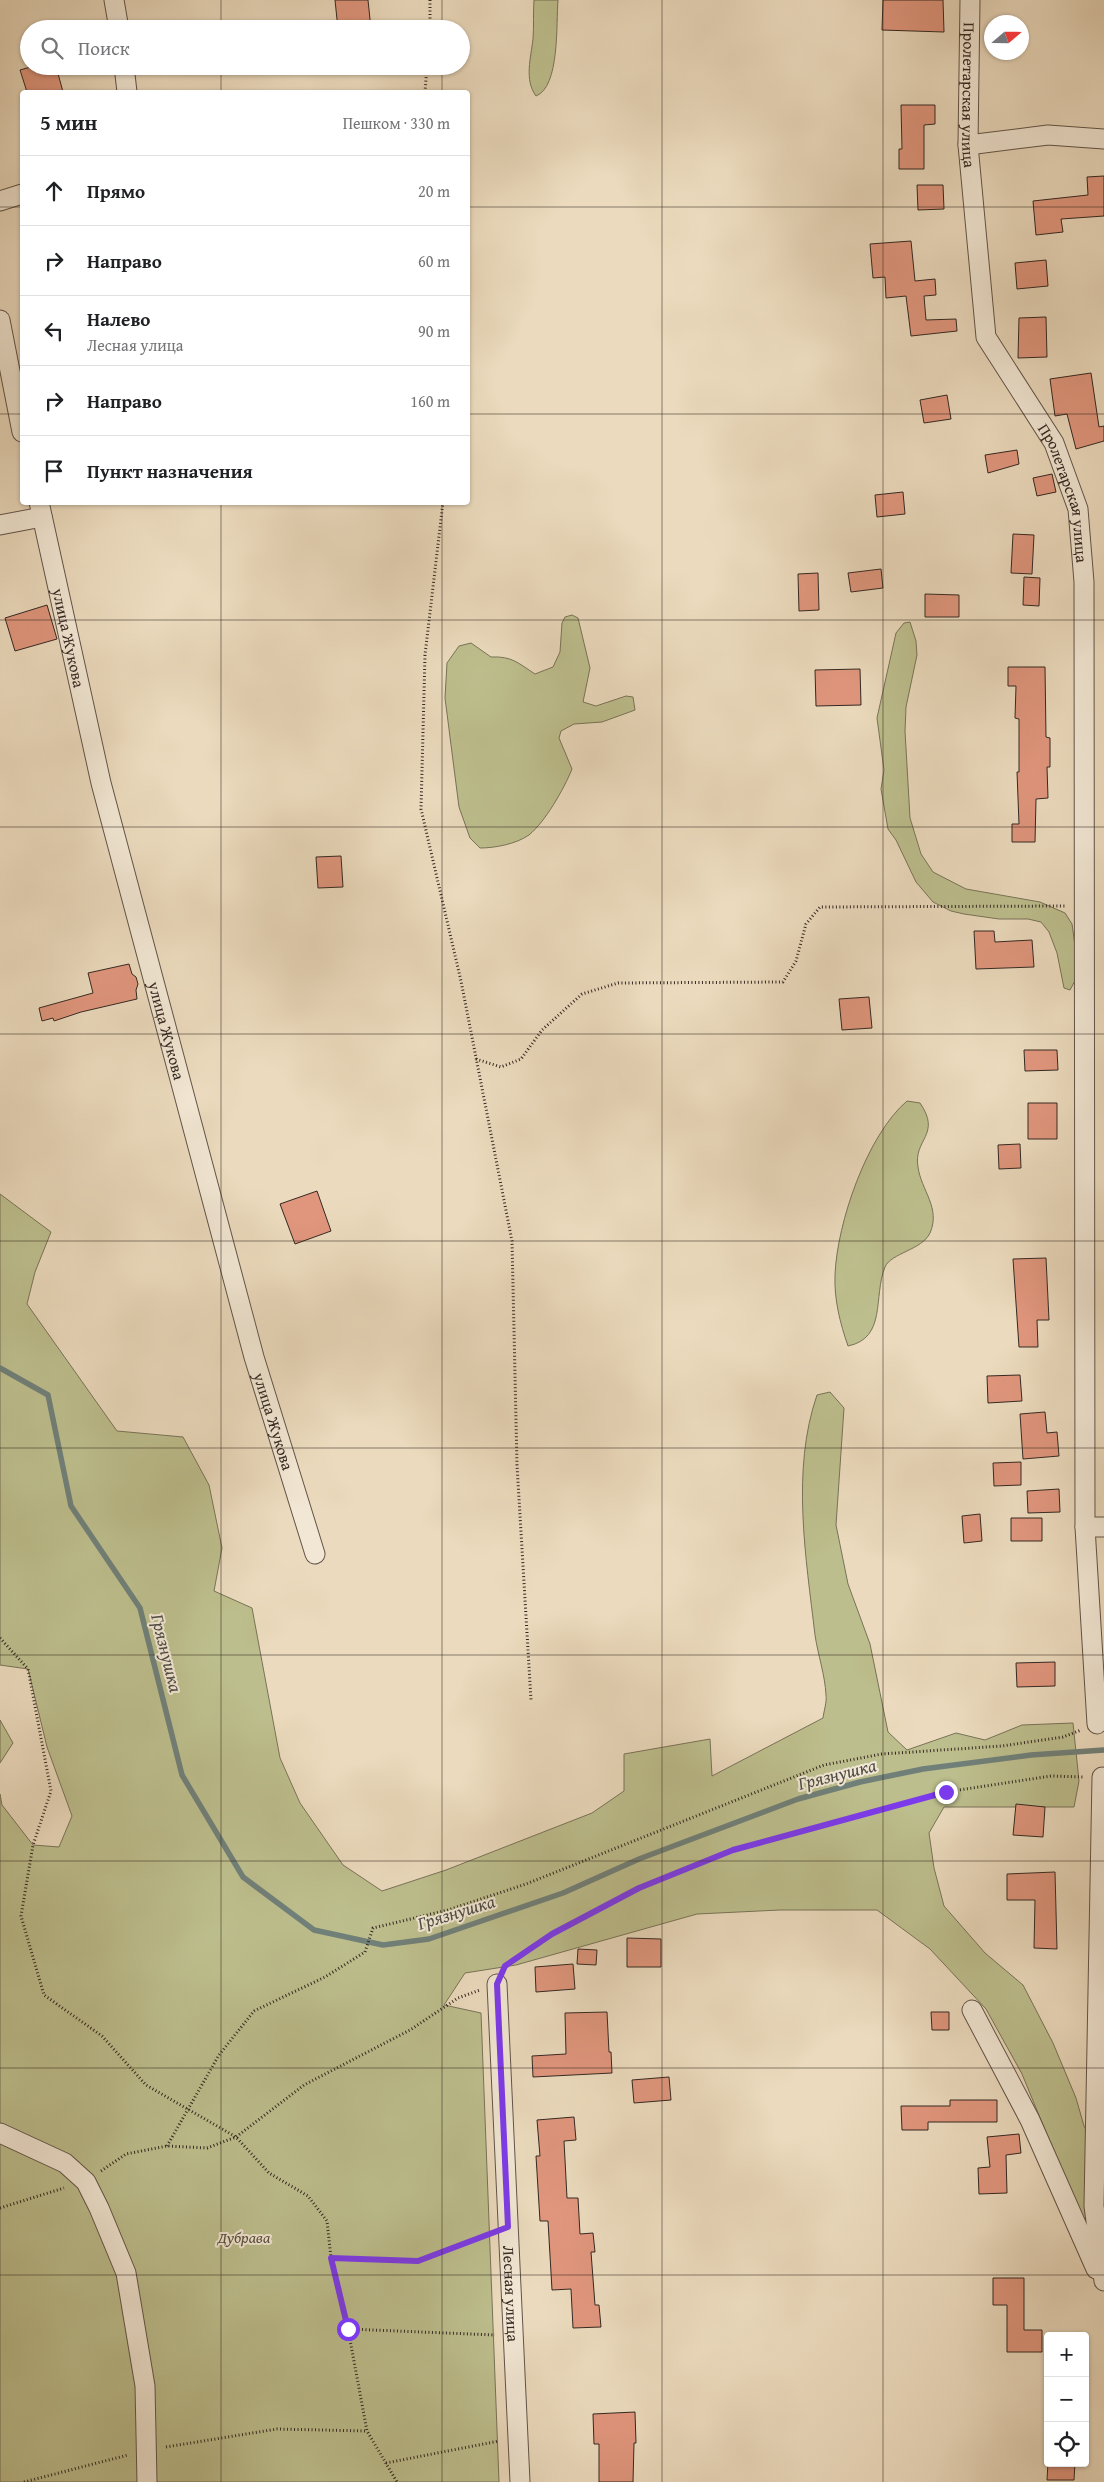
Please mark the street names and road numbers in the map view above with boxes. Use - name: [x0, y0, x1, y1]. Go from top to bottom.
- street label: Пролетарская улица: [956, 22, 982, 169]
- street label: Пролетарская улица: [1032, 418, 1094, 564]
- street label: улица Жукова: [46, 585, 92, 690]
- street label: улица Жукова: [142, 978, 192, 1083]
- street label: улица Жукова: [247, 1368, 300, 1473]
- street label: Лесная улица: [497, 2245, 526, 2343]

